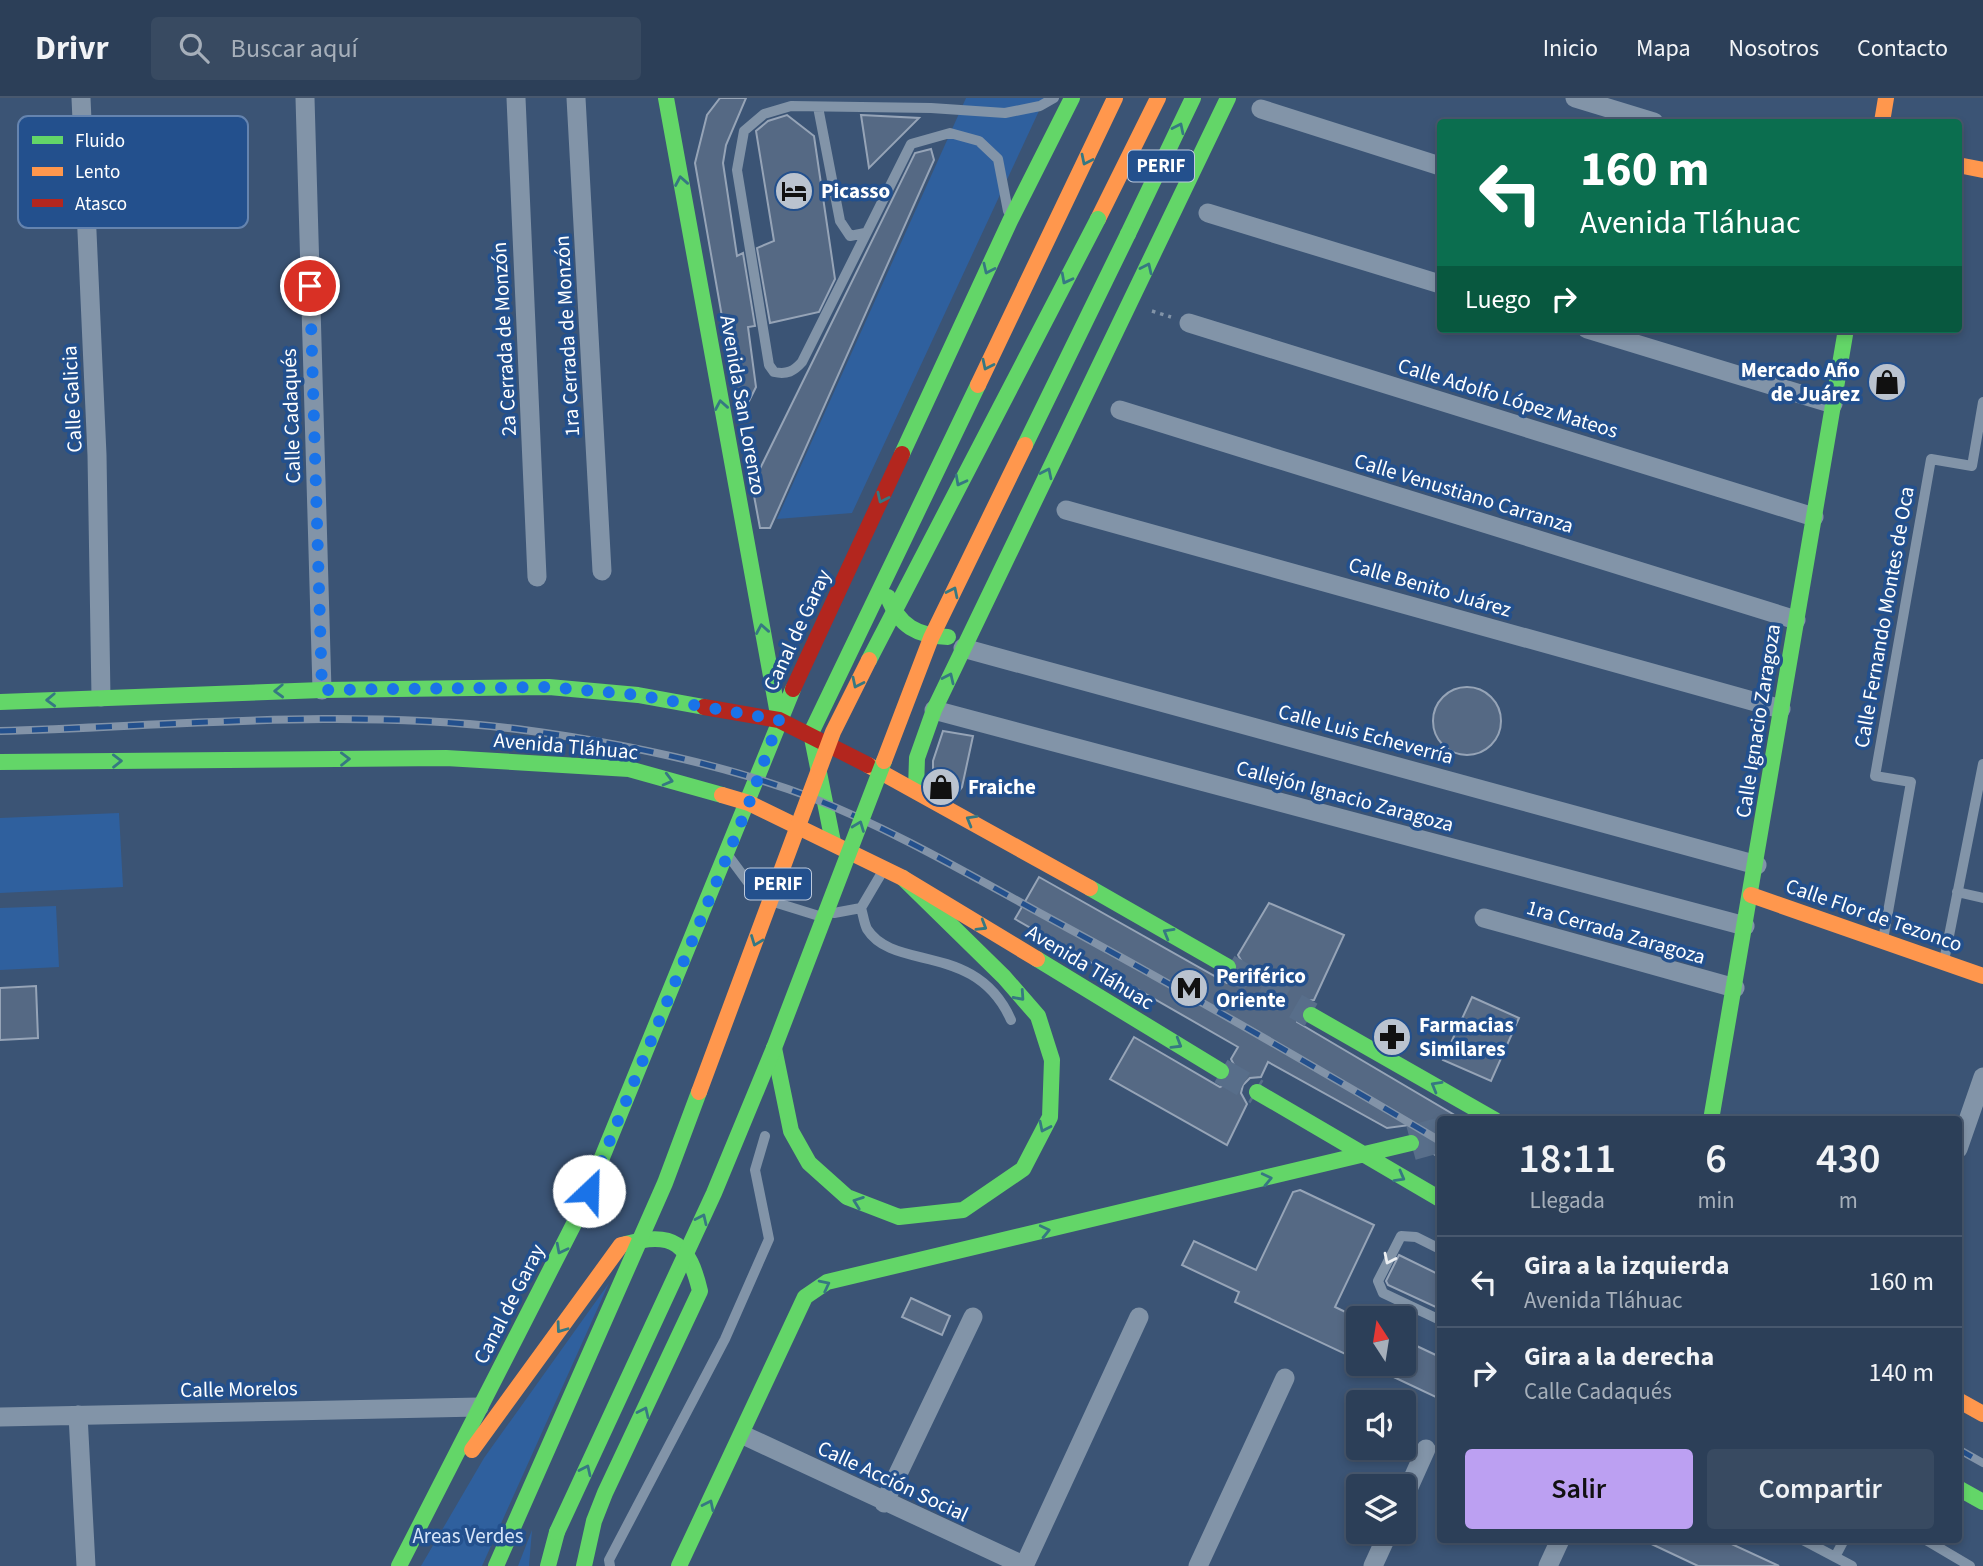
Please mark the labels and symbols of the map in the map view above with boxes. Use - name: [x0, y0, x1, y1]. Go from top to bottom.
- legend: [18, 116, 248, 228]
- one-way arrow: [1170, 123, 1184, 135]
- text: Fluido: [75, 128, 125, 155]
- road number: PERIF: [1128, 150, 1194, 181]
- one-way arrow: [1080, 153, 1094, 165]
- text: Lento: [75, 159, 120, 186]
- hotel icon: Picasso: [773, 170, 815, 212]
- one-way arrow: [674, 175, 689, 187]
- place label: Picasso: [821, 176, 890, 206]
- text: Atasco: [75, 191, 127, 218]
- street label: 1ra Cerrada de Monzón: [547, 235, 587, 437]
- street label: 2a Cerrada de Monzón: [484, 241, 524, 437]
- pin: [280, 256, 340, 316]
- one-way arrow: [982, 262, 996, 274]
- one-way arrow: [1138, 263, 1152, 275]
- one-way arrow: [1061, 272, 1074, 285]
- street label: Avenida San Lorenzo: [712, 313, 774, 497]
- street label: Calle Galicia: [54, 345, 90, 453]
- street label: Calle Cadaqués: [274, 348, 308, 484]
- street label: Calle Adolfo López Mateos: [1394, 350, 1622, 446]
- place label: Mercado Año de Juárez: [1741, 355, 1860, 409]
- one-way arrow: [982, 358, 996, 370]
- shop icon: Mercado Año de Juárez: [1866, 361, 1908, 403]
- one-way arrow: [715, 399, 730, 411]
- street label: Calle Venustiano Carranza: [1351, 445, 1577, 541]
- one-way arrow: [1039, 468, 1053, 480]
- one-way arrow: [955, 474, 969, 486]
- street label: Calle Fernando Montes de Oca: [1846, 484, 1922, 750]
- one-way arrow: [876, 491, 890, 503]
- street label: Calle Benito Juárez: [1345, 549, 1515, 625]
- street label: Canal de Garay: [756, 564, 838, 696]
- one-way arrow: [945, 587, 959, 599]
- street label: Calle Ignacio Zaragoza: [1728, 622, 1788, 820]
- one-way arrow: [755, 623, 770, 635]
- one-way arrow: [941, 673, 955, 685]
- one-way arrow: [851, 676, 865, 688]
- one-way arrow: [273, 684, 284, 699]
- one-way arrow: [46, 692, 57, 707]
- street label: Calle Luis Echeverría: [1275, 696, 1457, 772]
- street label: Avenida Tláhuac: [493, 725, 640, 767]
- one-way arrow: [339, 751, 350, 766]
- one-way arrow: [112, 753, 123, 769]
- street label: Callejón Ignacio Zaragoza: [1233, 753, 1457, 839]
- shop icon: Fraiche: [920, 766, 962, 808]
- one-way arrow: [662, 772, 674, 787]
- place label: Fraiche: [968, 772, 1036, 802]
- one-way arrow: [966, 815, 978, 828]
- one-way arrow: [850, 820, 864, 832]
- road number: PERIF: [745, 869, 811, 900]
- street label: Calle Flor de Tezonco: [1782, 871, 1966, 959]
- street label: 1ra Cerrada Zaragoza: [1523, 892, 1709, 972]
- street label: Avenida Tláhuac: [1020, 917, 1160, 1017]
- one-way arrow: [974, 918, 987, 931]
- one-way arrow: [1163, 928, 1176, 941]
- one-way arrow: [751, 934, 765, 946]
- place label: Periférico Oriente: [1216, 961, 1306, 1015]
- metro station icon: Periférico Oriente: [1168, 967, 1210, 1009]
- one-way arrow: [1012, 987, 1025, 1000]
- place label: Farmacias Similares: [1419, 1010, 1514, 1064]
- pharmacy icon: Farmacias Similares: [1371, 1016, 1413, 1058]
- one-way arrow: [1169, 1036, 1182, 1049]
- one-way arrow: [1430, 1081, 1443, 1094]
- one-way arrow: [1039, 1120, 1053, 1132]
- position arrow: [552, 1154, 626, 1228]
- one-way arrow: [1393, 1169, 1406, 1182]
- one-way arrow: [1261, 1172, 1273, 1187]
- one-way arrow: [853, 1196, 865, 1210]
- one-way arrow: [694, 1214, 708, 1226]
- one-way arrow: [1039, 1224, 1051, 1239]
- street label: Canal de Garay: [466, 1239, 552, 1369]
- one-way arrow: [555, 1242, 569, 1254]
- one-way arrow: [1384, 1252, 1398, 1264]
- one-way arrow: [818, 1280, 830, 1294]
- north arrow: [1346, 1306, 1416, 1376]
- one-way arrow: [556, 1320, 569, 1333]
- street label: Calle Morelos: [180, 1373, 298, 1405]
- one-way arrow: [636, 1407, 650, 1419]
- street label: Calle Acción Social: [813, 1433, 973, 1529]
- one-way arrow: [578, 1465, 592, 1477]
- one-way arrow: [701, 1500, 715, 1512]
- park label: Areas Verdes: [412, 1521, 524, 1551]

